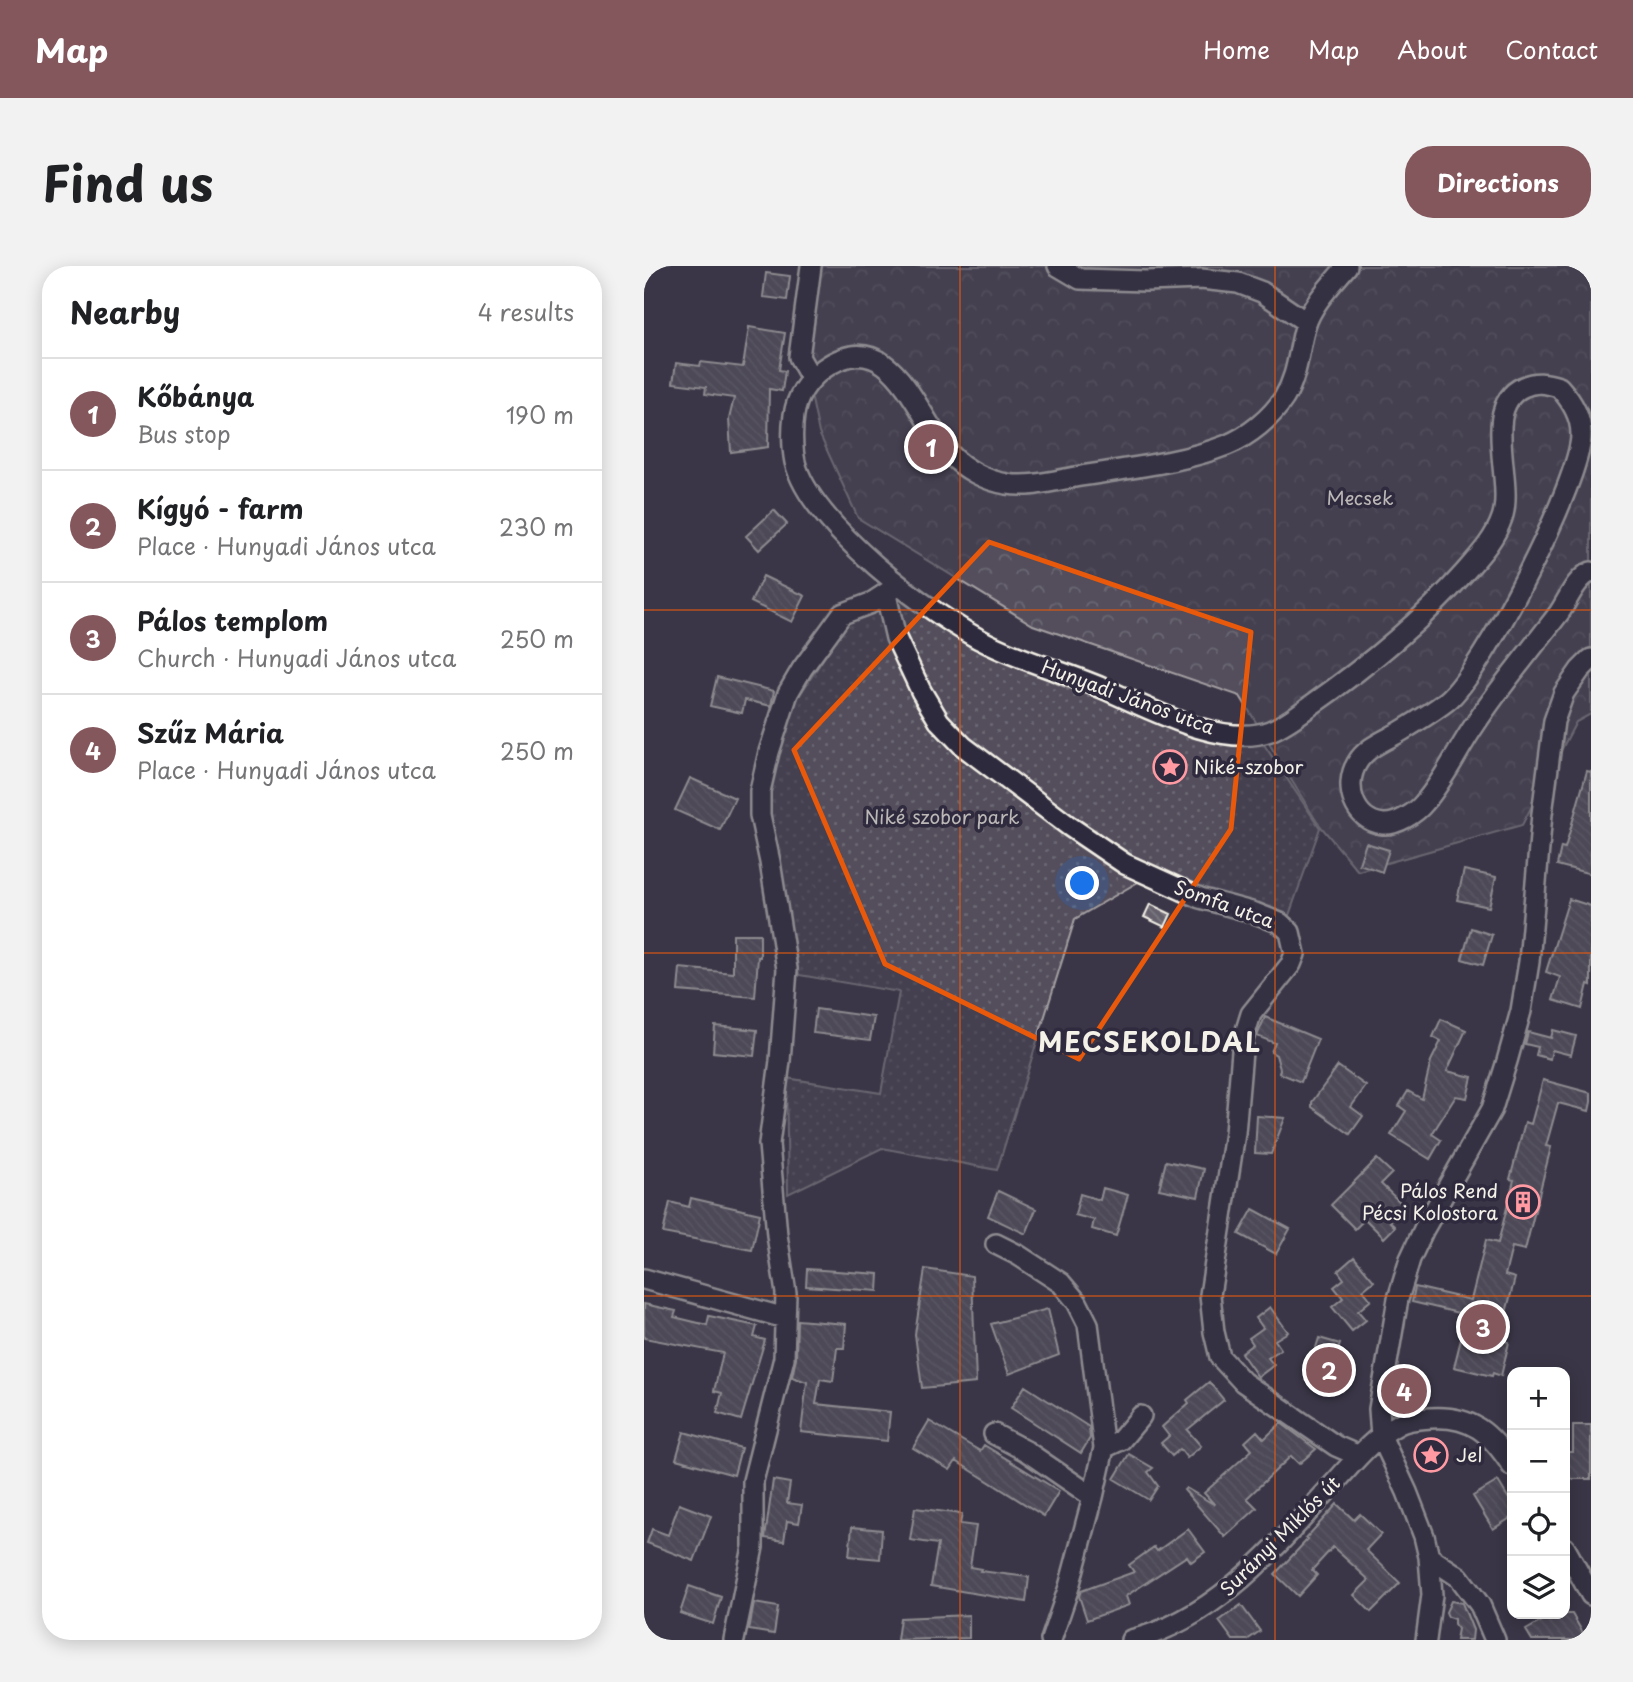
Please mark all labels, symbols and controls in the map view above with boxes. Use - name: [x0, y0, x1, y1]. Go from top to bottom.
- text: Map: [35, 24, 108, 74]
- text: Home: [1203, 31, 1270, 67]
- text: Map: [1308, 31, 1359, 67]
- text: About: [1397, 31, 1467, 67]
- text: Contact: [1505, 31, 1598, 67]
- text: Find us: [42, 145, 213, 219]
- button: Directions: [1405, 146, 1591, 218]
- text: Nearby: [70, 289, 180, 334]
- text: 4 results: [478, 294, 574, 329]
- text: Kőbánya: [137, 377, 254, 416]
- text: 1: [88, 397, 99, 432]
- text: 190 m: [506, 397, 574, 432]
- text: Bus stop: [137, 416, 231, 451]
- pin: 1: [908, 421, 954, 473]
- park label: Mecsek: [1326, 483, 1394, 511]
- text: Kígyó - farm: [137, 489, 304, 528]
- text: 2: [85, 509, 101, 544]
- text: 230 m: [499, 509, 574, 544]
- text: Place · Hunyadi János utca: [137, 528, 436, 563]
- text: Pálos templom: [137, 601, 328, 640]
- text: 3: [85, 621, 101, 656]
- text: 250 m: [500, 621, 574, 656]
- text: Church · Hunyadi János utca: [137, 640, 456, 675]
- street label: Hunyadi János utca: [1038, 652, 1219, 741]
- text: Szűz Mária: [137, 713, 284, 752]
- text: 4: [85, 733, 101, 768]
- text: 250 m: [500, 733, 574, 768]
- place icon: Niké-szobor: [1151, 748, 1189, 786]
- text: Place · Hunyadi János utca: [137, 752, 436, 787]
- place label: Niké-szobor: [1194, 752, 1304, 780]
- park label: Niké szobor park: [864, 802, 1020, 830]
- your location: [1065, 866, 1099, 900]
- street label: Somfa utca: [1170, 872, 1278, 934]
- district label: MECSEKOLDAL: [1038, 1022, 1262, 1061]
- place label: Pálos Rend Pécsi Kolostora: [1362, 1176, 1498, 1226]
- building icon: Pálos Rend Pécsi Kolostora: [1504, 1183, 1542, 1221]
- pin: 3: [1460, 1301, 1506, 1353]
- pin: 2: [1306, 1344, 1352, 1396]
- pin: 4: [1381, 1365, 1427, 1417]
- map controls: [1507, 1367, 1570, 1619]
- button: +: [1507, 1367, 1570, 1430]
- button: −: [1507, 1430, 1570, 1493]
- place icon: Jel: [1412, 1436, 1450, 1474]
- place label: Jel: [1456, 1440, 1482, 1468]
- street label: Surányi Miklós út: [1213, 1469, 1346, 1602]
- button: locate: [1507, 1493, 1570, 1556]
- button: layers: [1507, 1556, 1570, 1619]

